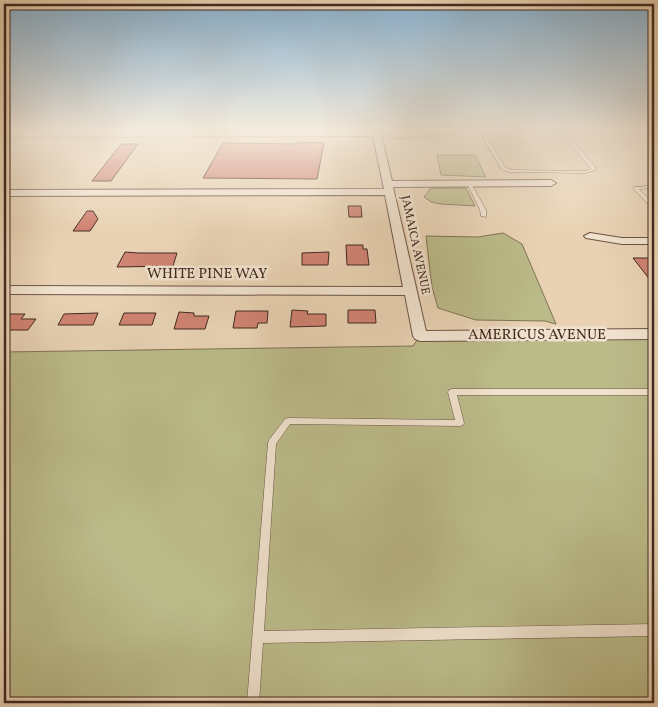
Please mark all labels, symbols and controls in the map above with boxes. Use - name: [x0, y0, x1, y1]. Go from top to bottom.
- street label: JAMAICA AVENUE: [397, 194, 433, 296]
- street label: WHITE PINE WAY: [147, 264, 268, 285]
- street label: AMERICUS AVENUE: [468, 325, 606, 346]

